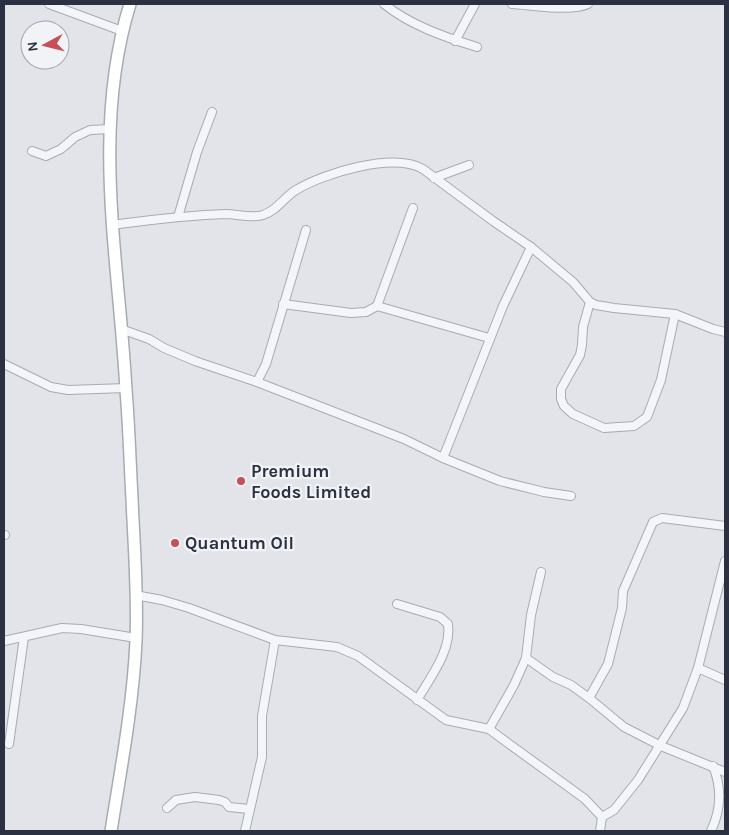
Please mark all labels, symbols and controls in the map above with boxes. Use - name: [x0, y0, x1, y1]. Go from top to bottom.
- north arrow: [20, 20, 70, 70]
- text: N: [24, 41, 42, 53]
- place label: Premium Foods Limited: [251, 460, 371, 503]
- marker: Premium Foods Limited: [235, 475, 247, 487]
- place label: Quantum Oil: [185, 532, 294, 554]
- marker: Quantum Oil: [169, 537, 181, 549]

